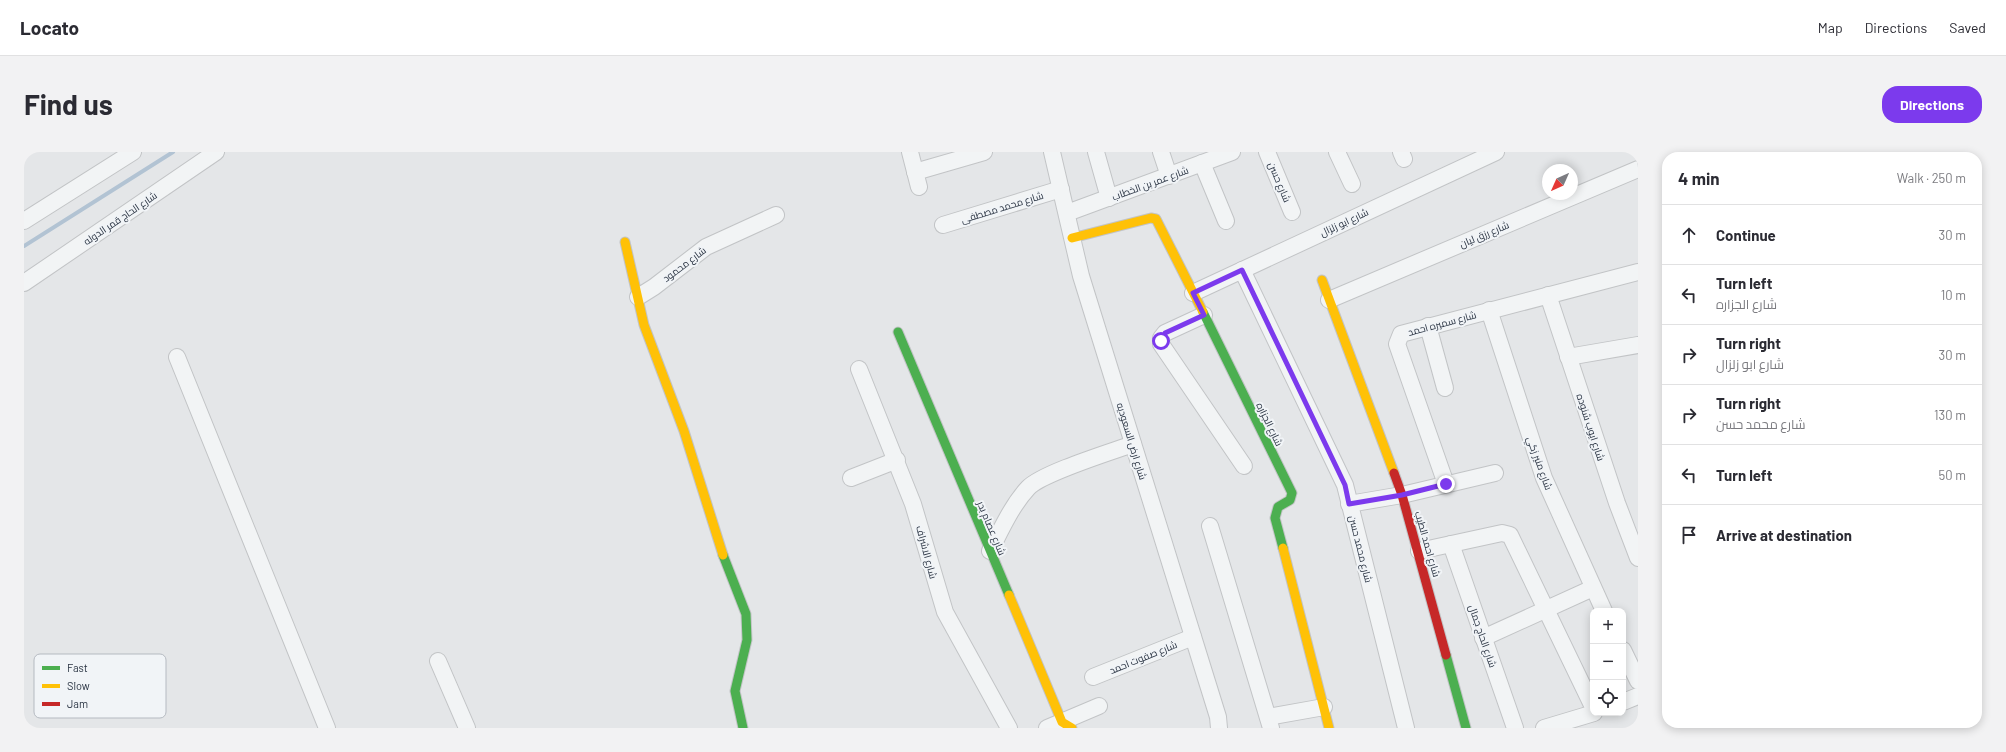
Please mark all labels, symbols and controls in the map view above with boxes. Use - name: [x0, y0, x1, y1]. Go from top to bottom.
- text: Locato: [20, 16, 79, 39]
- text: Map: [1818, 19, 1843, 36]
- text: Directions: [1865, 19, 1927, 36]
- text: Saved: [1949, 19, 1986, 36]
- button: Directions: [1882, 86, 1982, 123]
- text: Find us: [24, 87, 113, 121]
- street label: شارع حسن: [1265, 160, 1294, 204]
- street label: شارع عمر بن الخطاب: [1110, 164, 1190, 203]
- north arrow: [1542, 164, 1578, 200]
- text: 4 min: [1678, 168, 1720, 188]
- text: Walk · 250 m: [1897, 170, 1966, 186]
- street label: شارع الحاج قمر الدوله: [81, 189, 160, 248]
- street label: شارع محمد مصطفى: [959, 189, 1045, 226]
- street label: شارع ابو زلزال: [1318, 206, 1371, 239]
- street label: شارع رزق ليان: [1457, 218, 1511, 251]
- icon: ahead: [1678, 224, 1700, 246]
- text: Continue: [1716, 226, 1776, 244]
- text: 30 m: [1939, 227, 1966, 243]
- street label: شارع محمود: [660, 244, 709, 285]
- text: Turn left: [1716, 274, 1772, 292]
- icon: left: [1678, 284, 1700, 306]
- text: 10 m: [1941, 287, 1966, 303]
- text: شارع الجزاره: [1716, 296, 1777, 312]
- street label: شارع سميره احمد: [1406, 308, 1478, 339]
- route start: [1152, 332, 1170, 350]
- text: Turn right: [1716, 334, 1781, 352]
- icon: right: [1678, 344, 1700, 366]
- text: 30 m: [1939, 347, 1966, 363]
- text: شارع ابو زلزال: [1716, 356, 1784, 372]
- street label: شارع ايوب شنوده: [1574, 392, 1608, 462]
- text: Turn right: [1716, 394, 1781, 412]
- street label: شارع الجزاره: [1253, 400, 1286, 448]
- street label: شارع ارض السعوديه: [1114, 401, 1149, 481]
- icon: right: [1678, 404, 1700, 426]
- text: 130 m: [1934, 407, 1966, 423]
- text: شارع محمد حسن: [1716, 416, 1806, 432]
- street label: شارع منير زكي: [1523, 434, 1555, 492]
- icon: left: [1678, 464, 1700, 486]
- text: Turn left: [1716, 466, 1772, 484]
- text: 50 m: [1939, 467, 1966, 483]
- route end: [1437, 475, 1455, 493]
- street label: شارع عصام بدر: [973, 498, 1009, 558]
- street label: شارع احمد الطيب: [1412, 510, 1443, 578]
- street label: شارع محمد حسن: [1346, 514, 1375, 584]
- street label: شارع الاشراف: [913, 524, 940, 580]
- icon: arrive: [1678, 524, 1700, 546]
- text: Arrive at destination: [1716, 526, 1852, 544]
- street label: شارع الحاج جمال: [1466, 603, 1499, 669]
- map controls: [1590, 608, 1626, 716]
- button: +: [1590, 608, 1626, 644]
- street label: شارع صفوت احمد: [1107, 638, 1179, 677]
- button: −: [1590, 644, 1626, 680]
- legend: [34, 654, 166, 718]
- text: Fast: [67, 661, 88, 674]
- text: Slow: [67, 679, 90, 692]
- button: locate: [1590, 680, 1626, 716]
- text: Jam: [67, 697, 88, 710]

